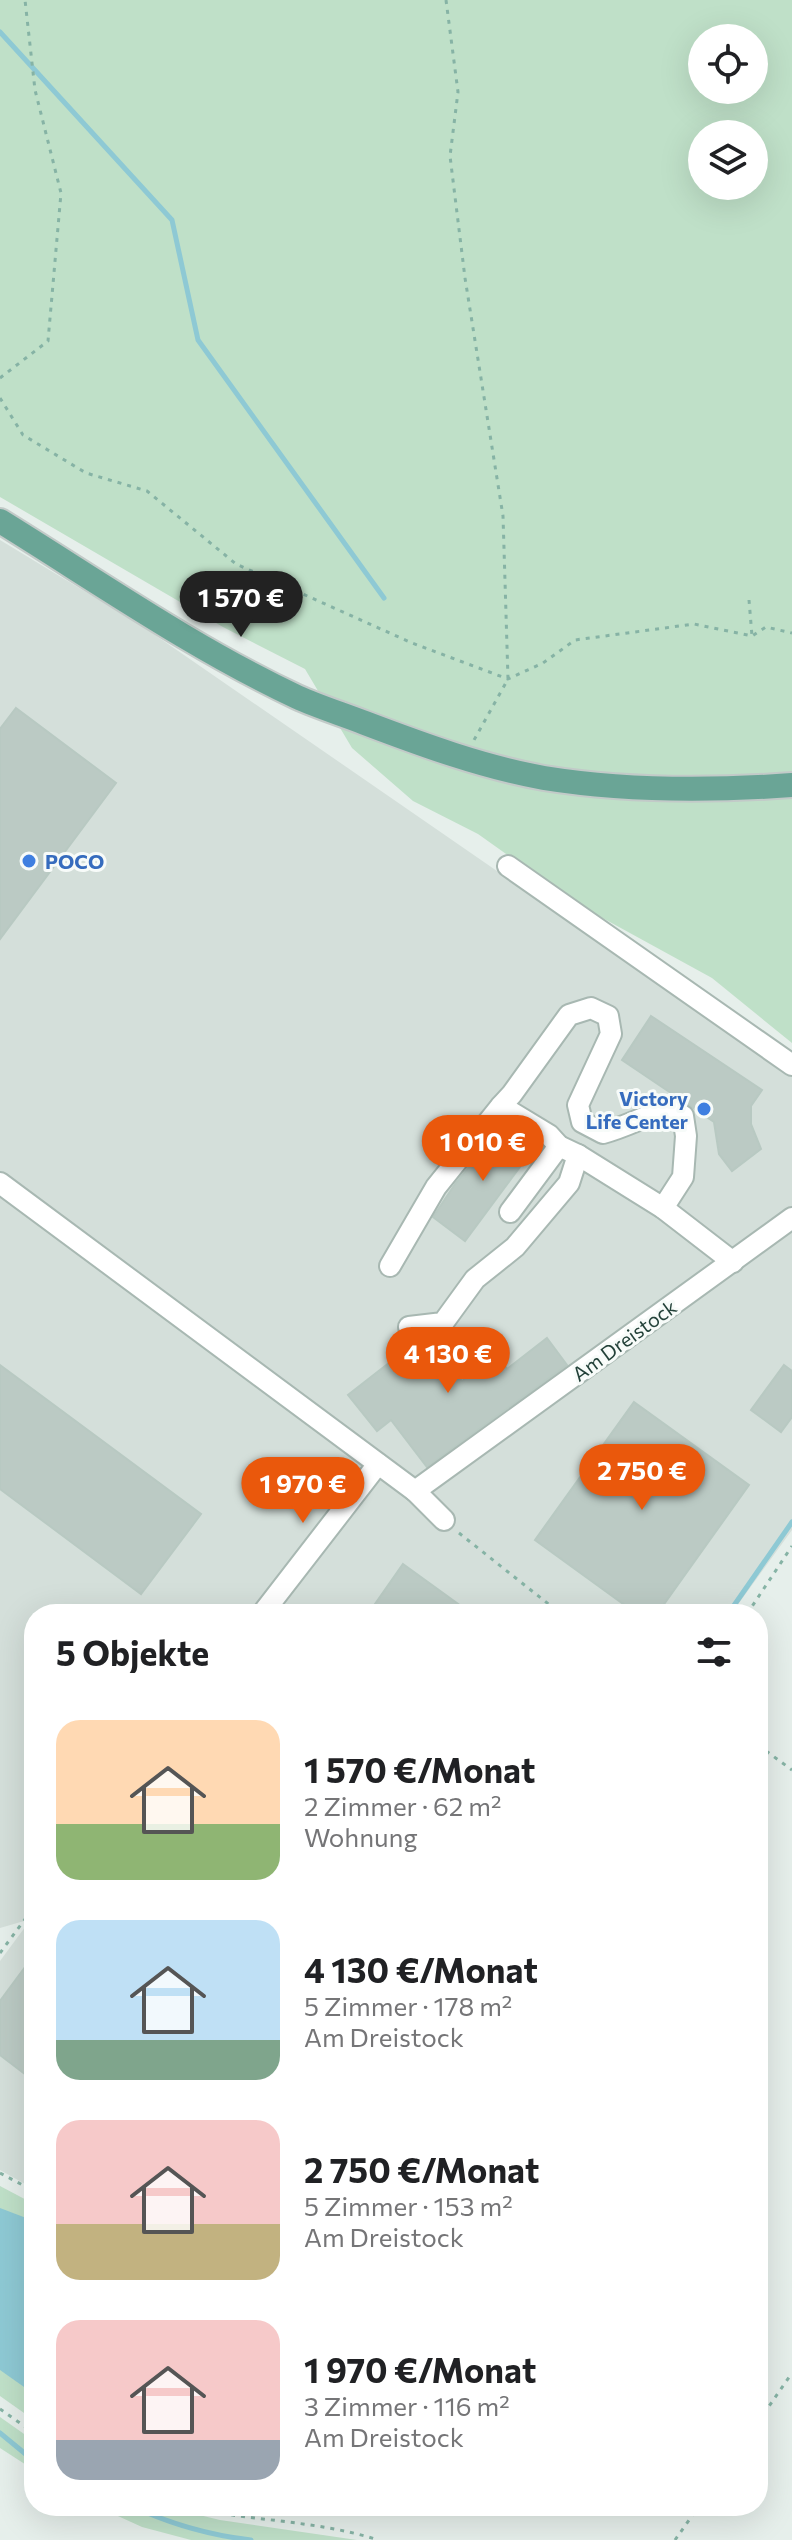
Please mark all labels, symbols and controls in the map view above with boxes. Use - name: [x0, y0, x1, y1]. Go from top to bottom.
- map controls: [688, 24, 768, 200]
- button: locate: [688, 24, 768, 104]
- button: layers: [688, 120, 768, 200]
- pin: 1 570 €: [167, 571, 315, 639]
- text: 1 570 €: [198, 581, 284, 612]
- place label: POCO: [45, 849, 104, 873]
- marker: POCO: [20, 852, 38, 870]
- place label: Victory Life Center: [586, 1086, 688, 1133]
- marker: Victory Life Center: [695, 1100, 713, 1118]
- pin: 1 010 €: [409, 1115, 557, 1183]
- text: 1 010 €: [440, 1125, 526, 1156]
- street label: Am Dreistock: [567, 1294, 681, 1386]
- pin: 4 130 €: [374, 1327, 522, 1395]
- text: 4 130 €: [404, 1337, 492, 1368]
- pin: 2 750 €: [568, 1444, 716, 1512]
- text: 2 750 €: [597, 1454, 687, 1485]
- pin: 1 970 €: [229, 1457, 377, 1525]
- text: 1 970 €: [259, 1467, 347, 1498]
- icon: filters: [692, 1630, 736, 1674]
- text: 5 Objekte: [56, 1631, 209, 1673]
- text: 1 570 €/Monat: [304, 1748, 535, 1790]
- icon: home: [120, 1752, 216, 1848]
- text: 2 Zimmer · 62 m²: [304, 1790, 501, 1821]
- text: Wohnung: [304, 1821, 418, 1852]
- text: 4 130 €/Monat: [304, 1948, 538, 1990]
- icon: home: [120, 1952, 216, 2048]
- text: 5 Zimmer · 178 m²: [304, 1990, 512, 2021]
- text: Am Dreistock: [304, 2021, 464, 2052]
- text: 2 750 €/Monat: [304, 2148, 539, 2190]
- icon: home: [120, 2152, 216, 2248]
- text: 5 Zimmer · 153 m²: [304, 2190, 513, 2221]
- text: Am Dreistock: [304, 2221, 464, 2252]
- text: 1 970 €/Monat: [304, 2348, 536, 2390]
- icon: home: [120, 2352, 216, 2448]
- text: 3 Zimmer · 116 m²: [304, 2390, 510, 2421]
- text: Am Dreistock: [304, 2421, 464, 2452]

